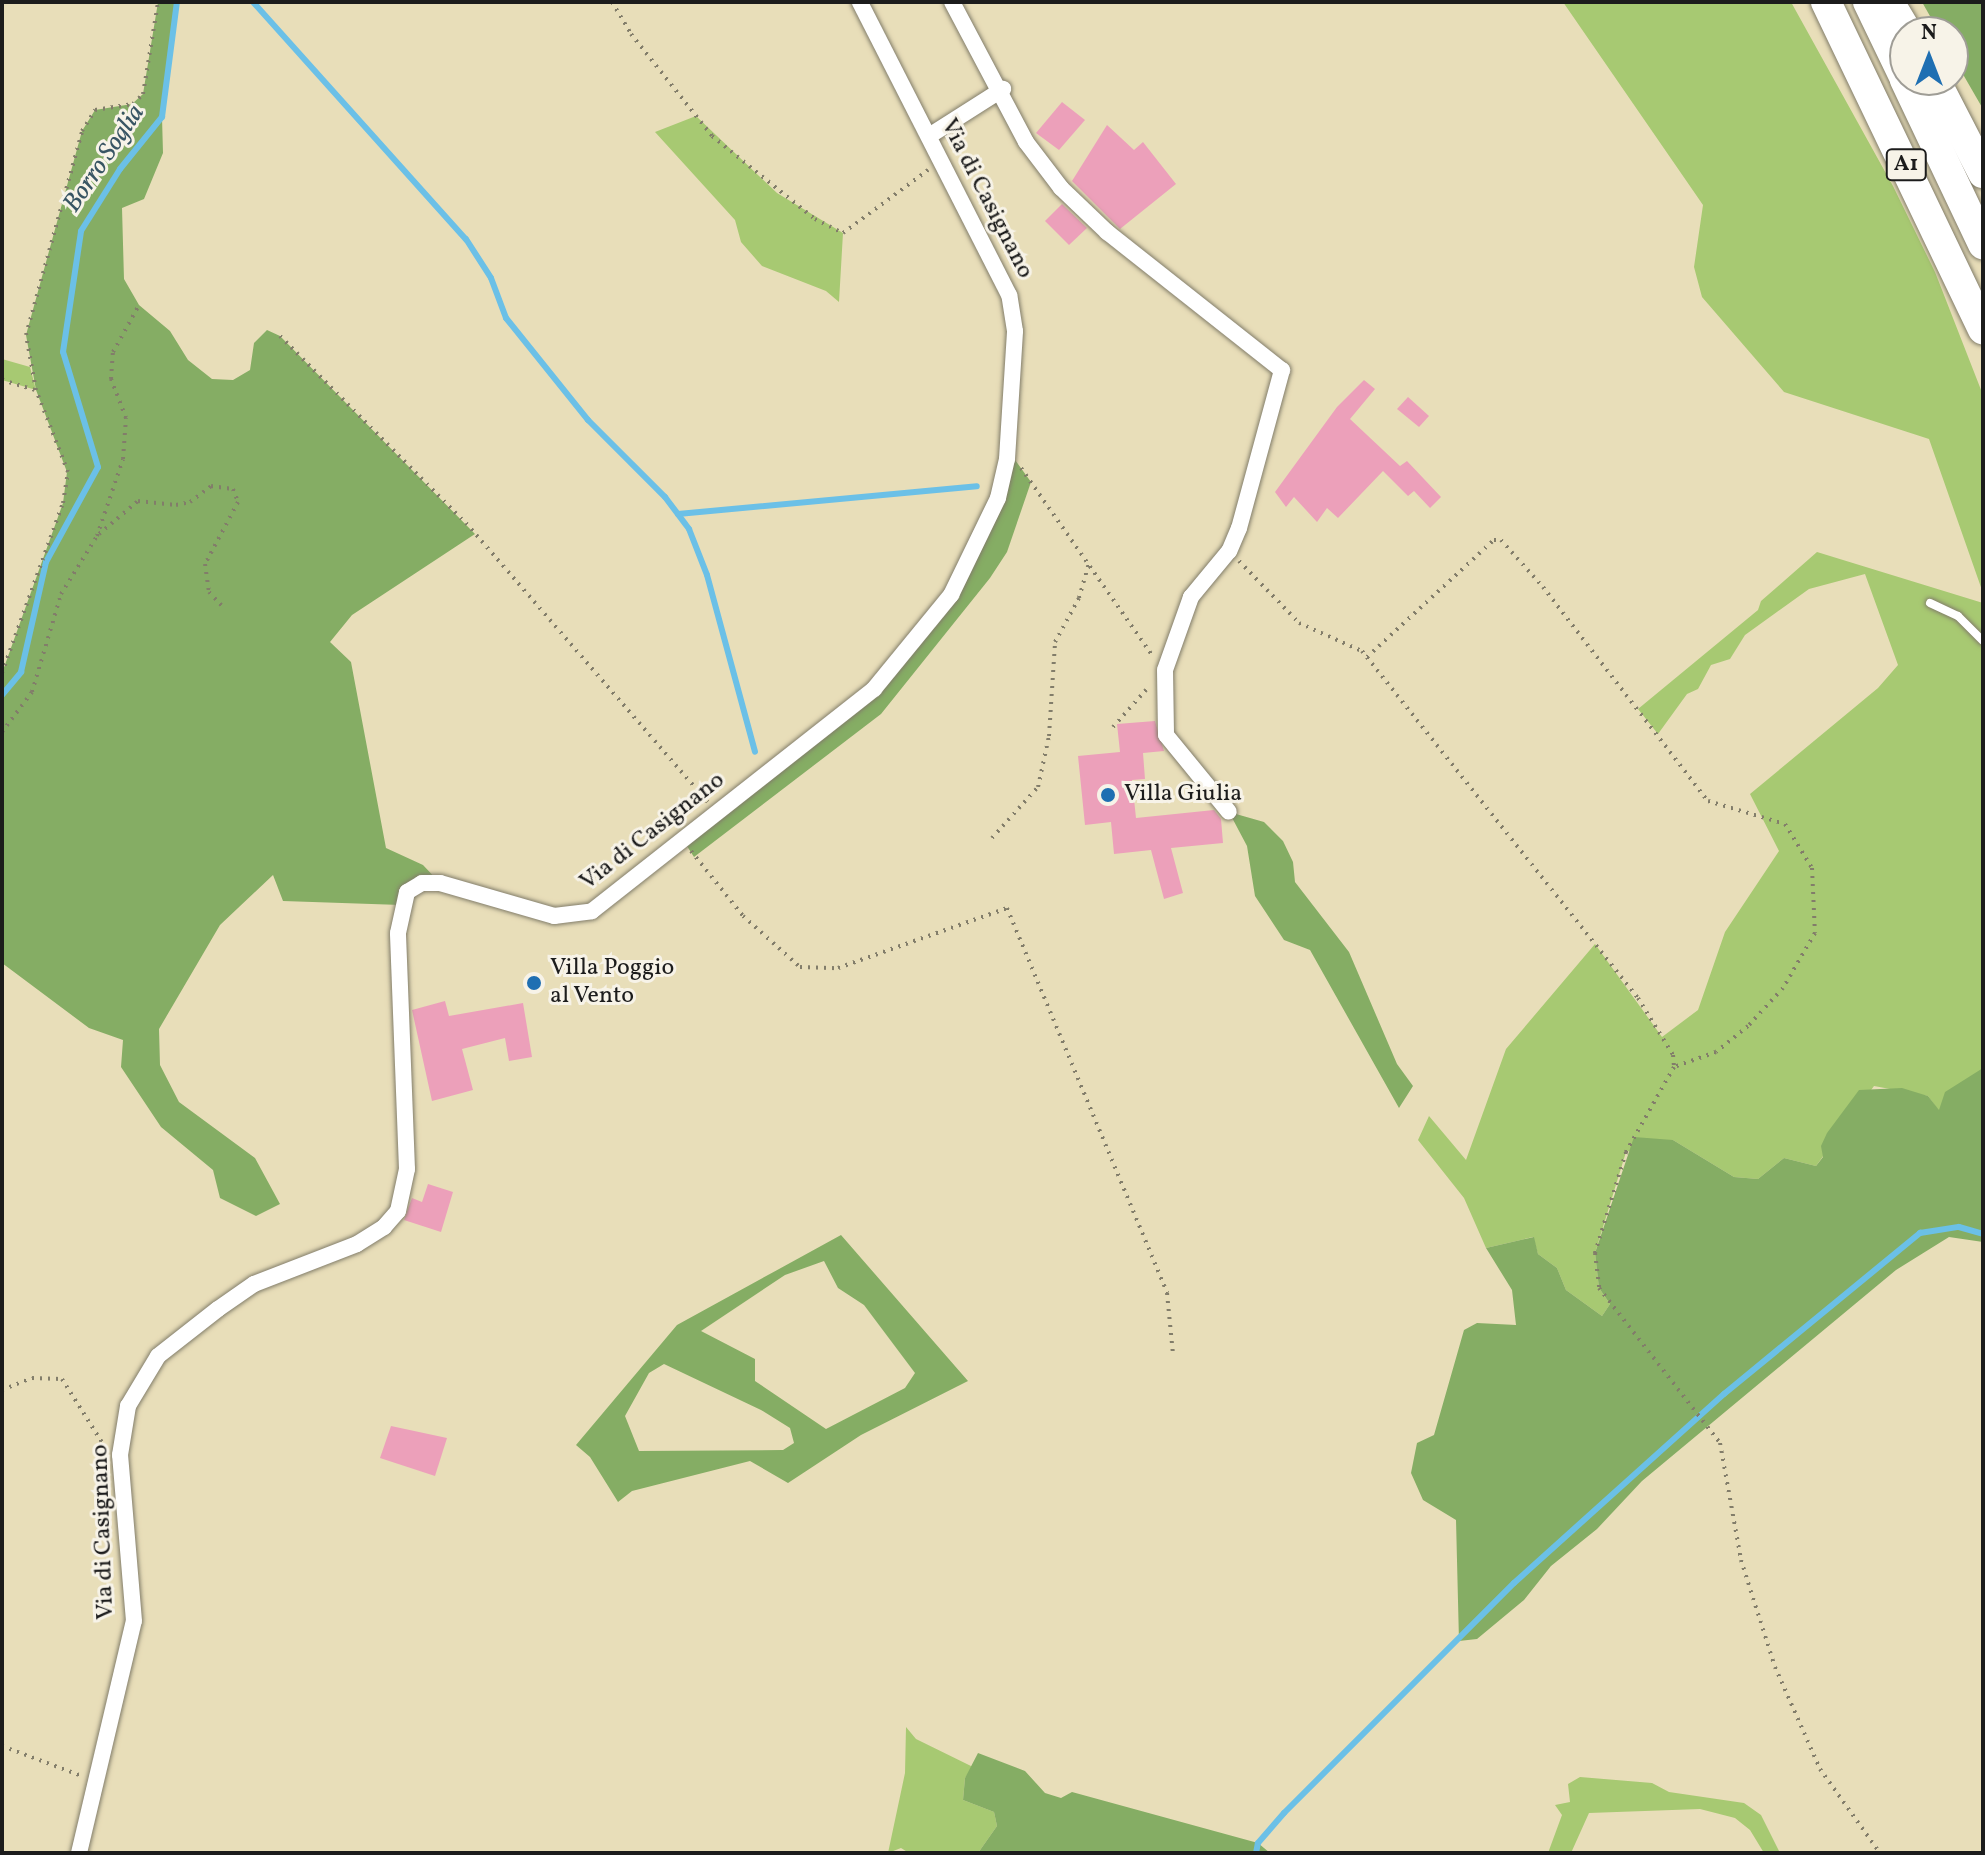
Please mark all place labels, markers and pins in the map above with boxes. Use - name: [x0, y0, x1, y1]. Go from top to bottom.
- place label: Villa Giulia: [1124, 781, 1242, 809]
- marker: Villa Giulia: [1099, 786, 1117, 804]
- place label: Villa Poggio al Vento: [550, 955, 674, 1011]
- marker: Villa Poggio al Vento: [525, 974, 543, 992]

